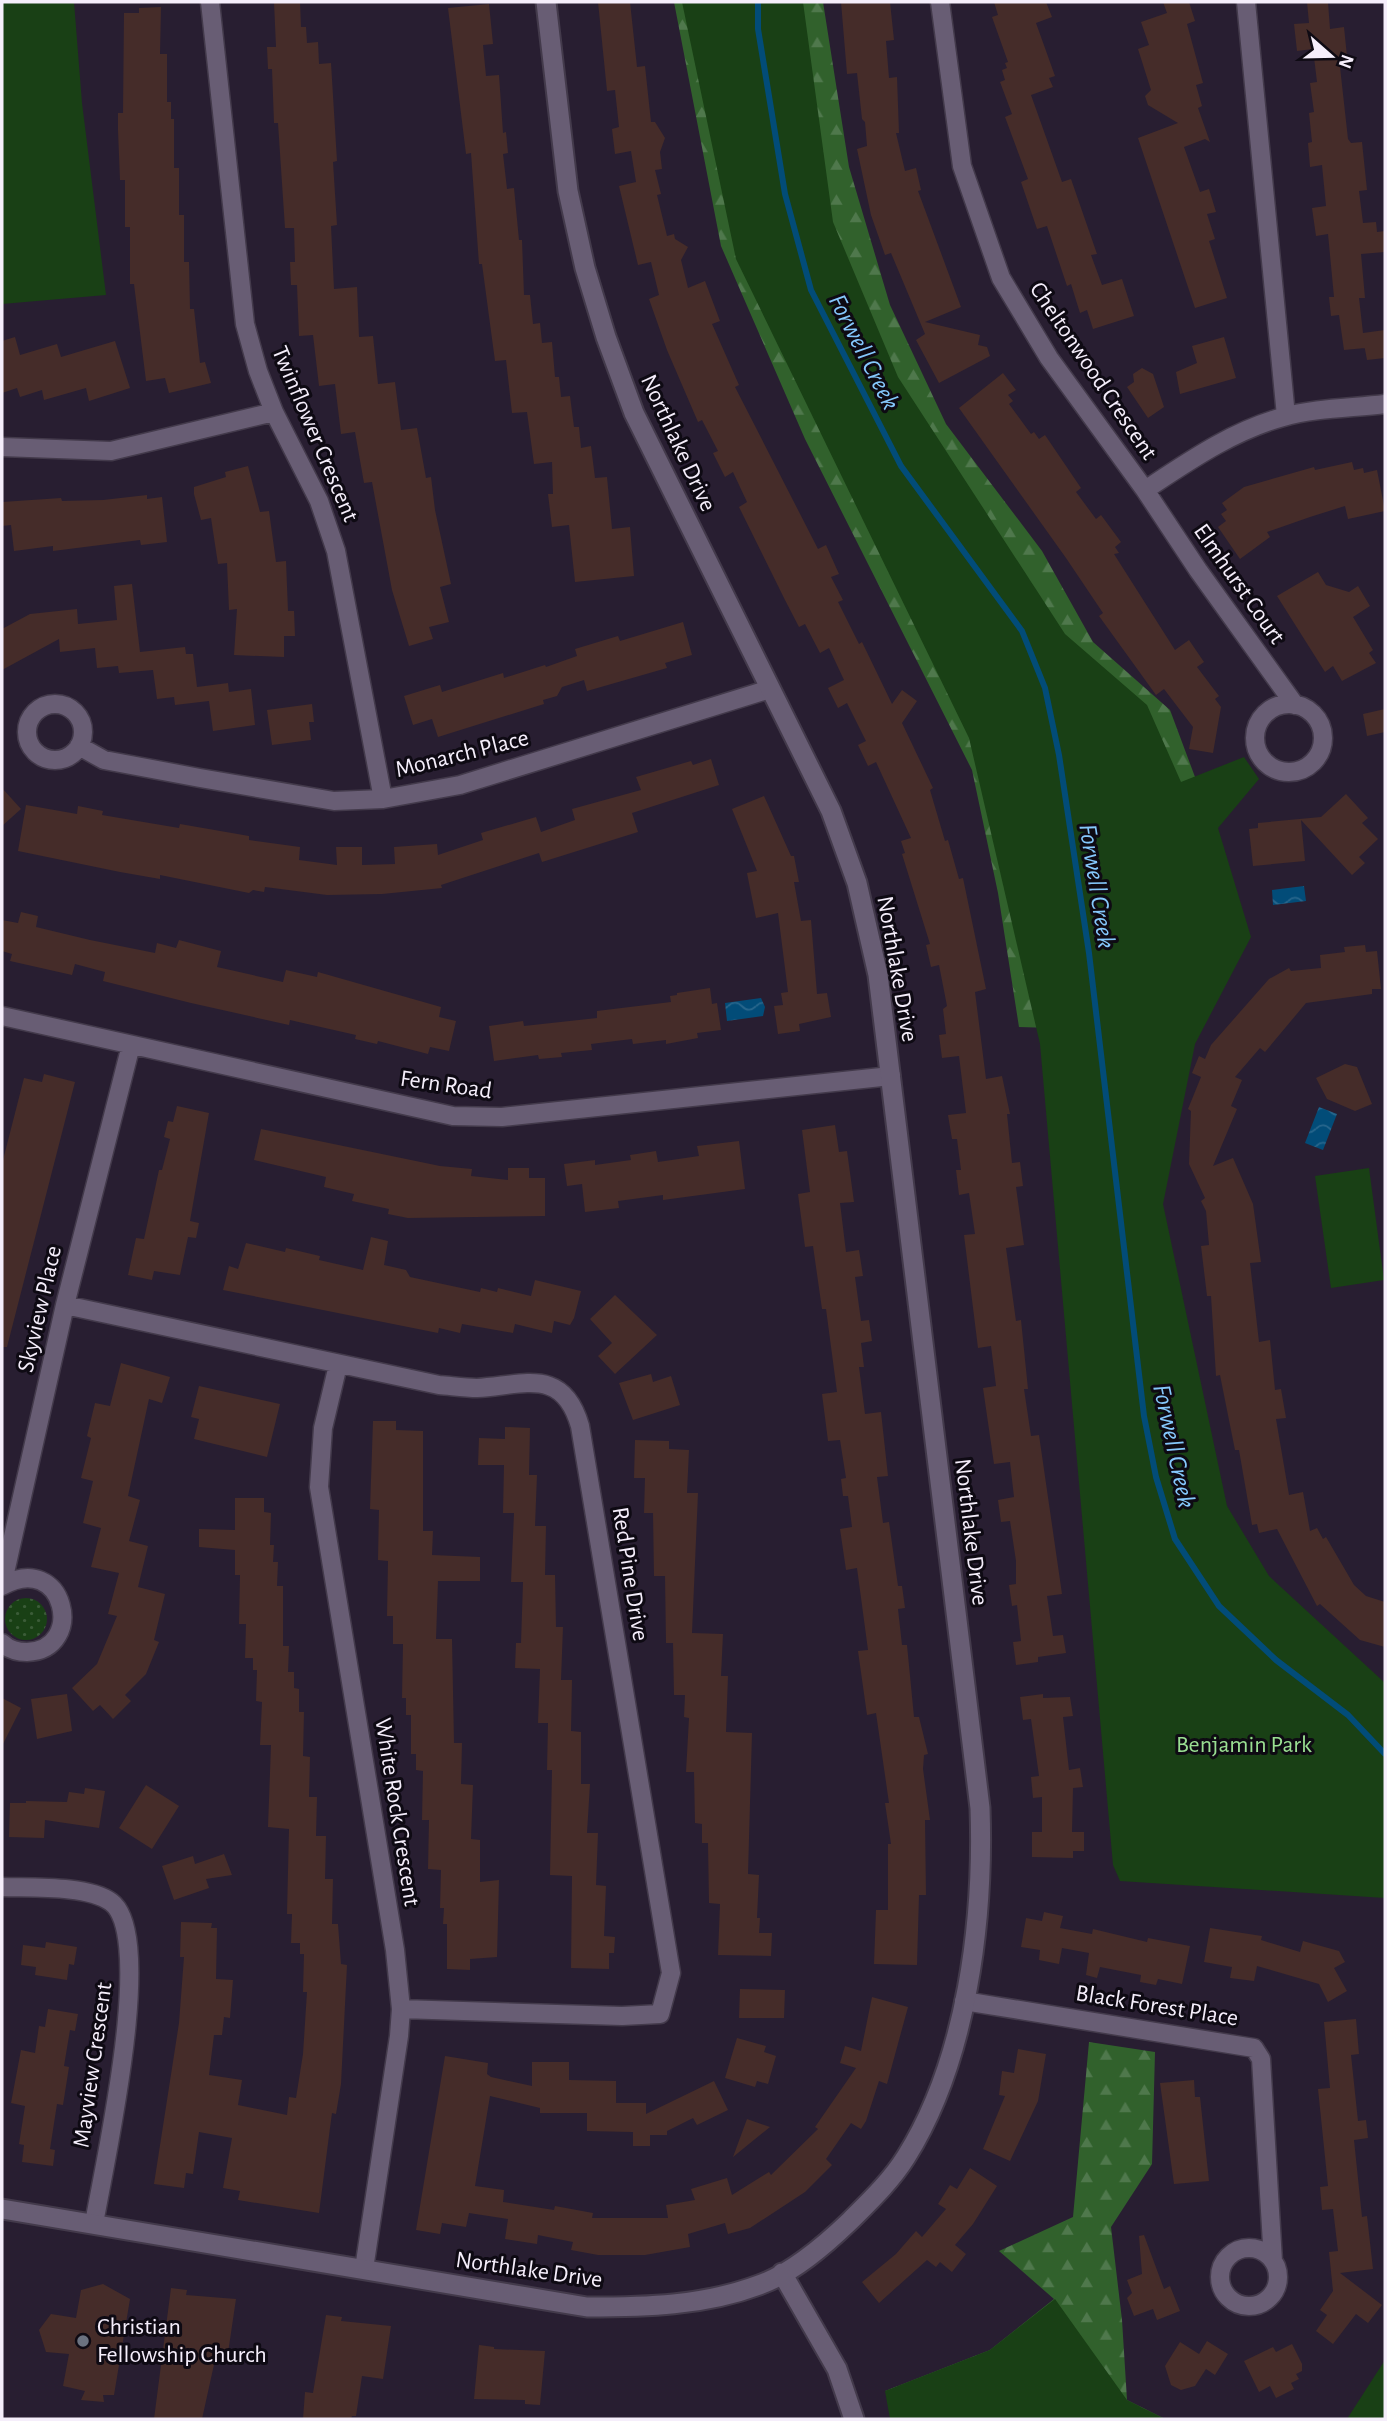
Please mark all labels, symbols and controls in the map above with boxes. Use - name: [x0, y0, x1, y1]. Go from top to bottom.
- north arrow: [1296, 21, 1366, 91]
- text: N: [1334, 52, 1357, 71]
- street label: Cheltonwood Crescent: [1025, 278, 1161, 464]
- water label: Forwell Creek: [824, 290, 904, 414]
- street label: Twinflower Crescent: [267, 343, 363, 526]
- street label: Northlake Drive: [636, 371, 720, 515]
- street label: Elmhurst Court: [1189, 520, 1289, 649]
- street label: Monarch Place: [393, 726, 531, 782]
- water label: Forwell Creek: [1074, 822, 1120, 950]
- street label: Northlake Drive: [872, 894, 922, 1044]
- street label: Fern Road: [399, 1067, 493, 1103]
- street label: Skyview Place: [14, 1243, 66, 1375]
- water label: Forwell Creek: [1148, 1382, 1200, 1510]
- street label: Northlake Drive: [950, 1457, 992, 1607]
- street label: Red Pine Drive: [608, 1505, 652, 1643]
- street label: White Rock Crescent: [370, 1716, 424, 1908]
- park label: Benjamin Park: [1176, 1733, 1312, 1757]
- street label: Mayview Crescent: [70, 1980, 117, 2149]
- street label: Black Forest Place: [1074, 1981, 1240, 2031]
- street label: Northlake Drive: [454, 2248, 604, 2292]
- place label: Christian Fellowship Church: [97, 2315, 267, 2367]
- marker: Christian Fellowship Church: [75, 2333, 91, 2349]

